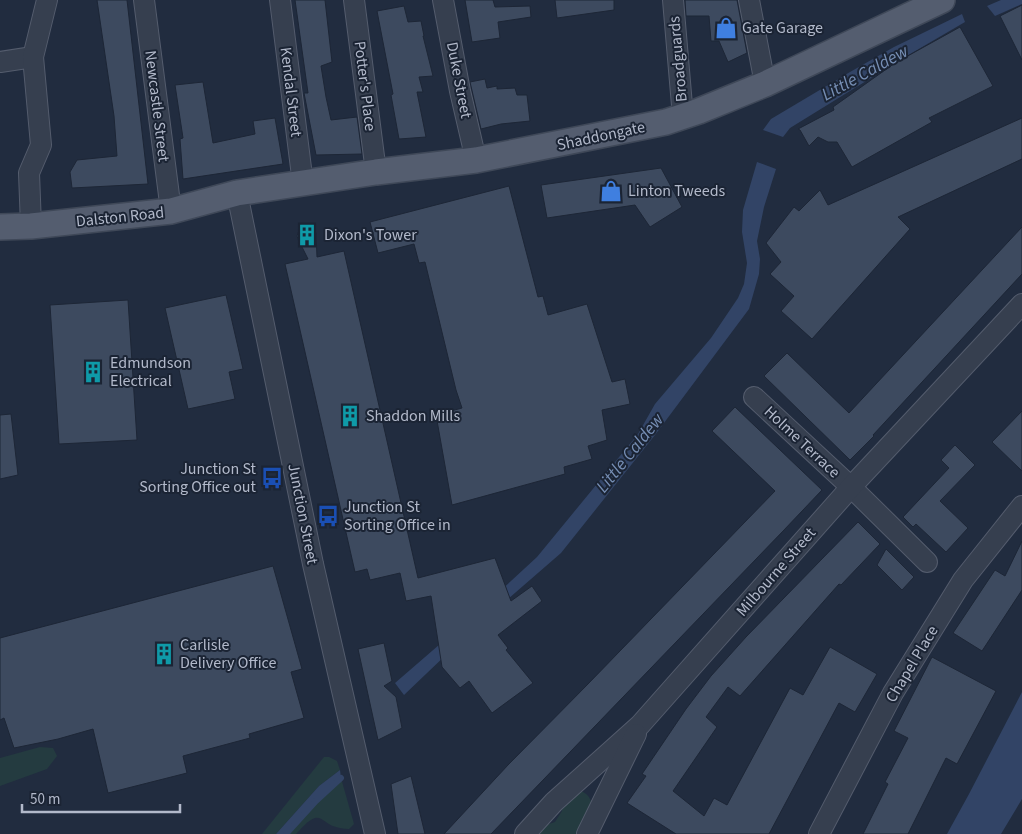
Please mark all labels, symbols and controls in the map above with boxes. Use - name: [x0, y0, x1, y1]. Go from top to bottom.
- street label: Broadguards: [663, 15, 693, 103]
- shop icon: Gate Garage: [713, 15, 739, 41]
- place label: Gate Garage: [742, 17, 823, 39]
- water label: Little Caldew: [817, 39, 913, 107]
- street label: Potter's Place: [349, 40, 381, 132]
- street label: Duke Street: [441, 40, 477, 121]
- street label: Kendal Street: [275, 46, 307, 139]
- street label: Newcastle Street: [139, 49, 175, 164]
- street label: Shaddongate: [555, 116, 647, 156]
- shop icon: Linton Tweeds: [598, 178, 624, 204]
- place label: Linton Tweeds: [628, 180, 726, 202]
- street label: Dalston Road: [75, 201, 165, 233]
- building icon: Dixon's Tower: [294, 222, 320, 248]
- place label: Dixon's Tower: [324, 224, 417, 246]
- place label: Edmundson Electrical: [110, 352, 191, 392]
- building icon: Edmundson Electrical: [80, 359, 106, 385]
- street label: Holme Terrace: [759, 401, 845, 483]
- building icon: Shaddon Mills: [337, 403, 363, 429]
- place label: Shaddon Mills: [366, 405, 460, 427]
- water label: Little Caldew: [590, 408, 670, 498]
- place label: Junction St Sorting Office out: [139, 458, 257, 498]
- street label: Junction Street: [282, 462, 324, 567]
- bus stop icon: Junction St Sorting Office out: [259, 465, 285, 491]
- place label: Junction St Sorting Office in: [344, 496, 451, 536]
- bus stop icon: Junction St Sorting Office in: [315, 503, 341, 529]
- street label: Milbourne Street: [731, 522, 821, 621]
- street label: Chapel Place: [880, 621, 944, 707]
- place label: Carlisle Delivery Office: [180, 634, 277, 674]
- building icon: Carlisle Delivery Office: [151, 641, 177, 667]
- scale bar: [22, 782, 180, 814]
- text: 50 m: [30, 789, 60, 810]

